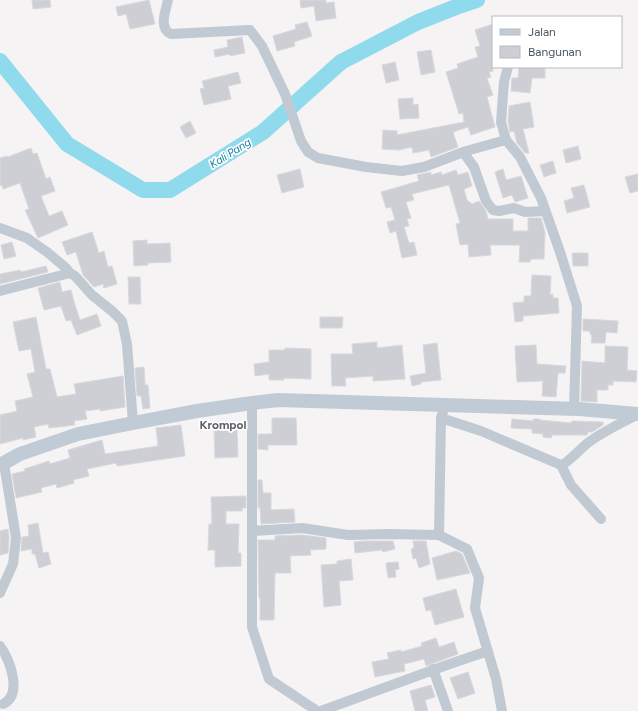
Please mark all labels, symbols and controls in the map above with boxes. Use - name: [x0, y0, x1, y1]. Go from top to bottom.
- legend: [492, 16, 622, 68]
- text: Jalan: [528, 25, 556, 39]
- text: Bangunan: [528, 45, 582, 59]
- water label: Kali Pang: [207, 135, 254, 171]
- district label: Krompol: [199, 418, 247, 432]

